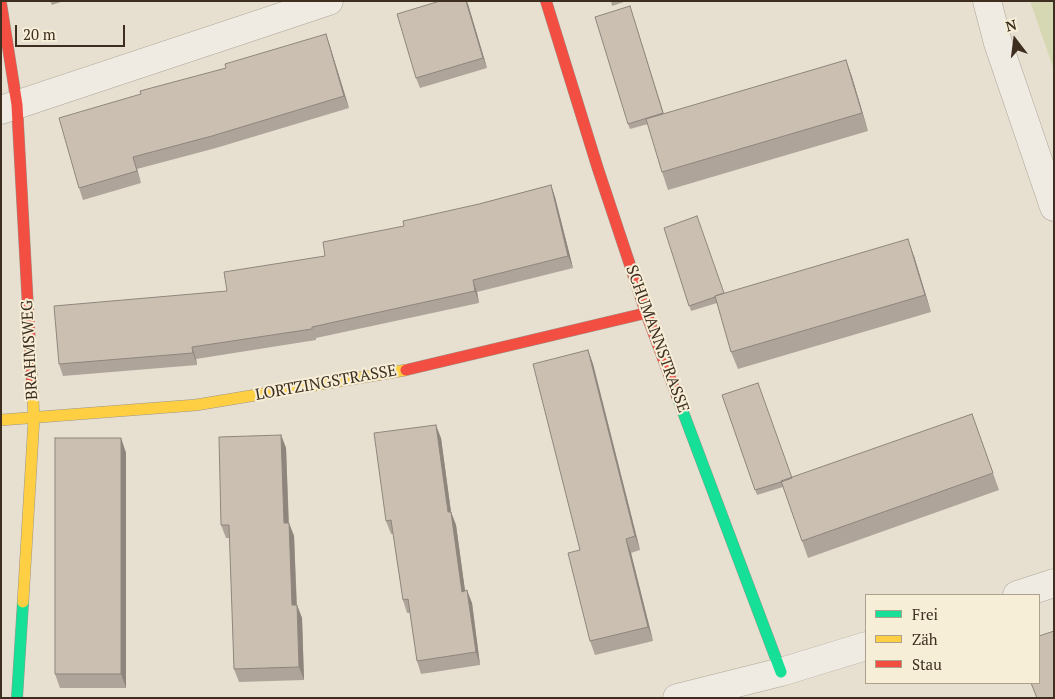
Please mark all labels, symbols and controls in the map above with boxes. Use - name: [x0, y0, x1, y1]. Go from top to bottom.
- text: N: [1003, 14, 1019, 36]
- scale bar: [18, 15, 128, 47]
- north arrow: [990, 15, 1040, 65]
- text: 20 m: [23, 24, 56, 44]
- street label: SCHUMANNSTRASSE: [621, 263, 693, 415]
- street label: BRAHMSWEG: [18, 299, 42, 401]
- street label: LORTZINGSTRASSE: [254, 361, 398, 405]
- legend: [865, 594, 1040, 684]
- text: Frei: [912, 604, 938, 624]
- text: Zäh: [912, 629, 938, 649]
- text: Stau: [912, 654, 942, 674]

